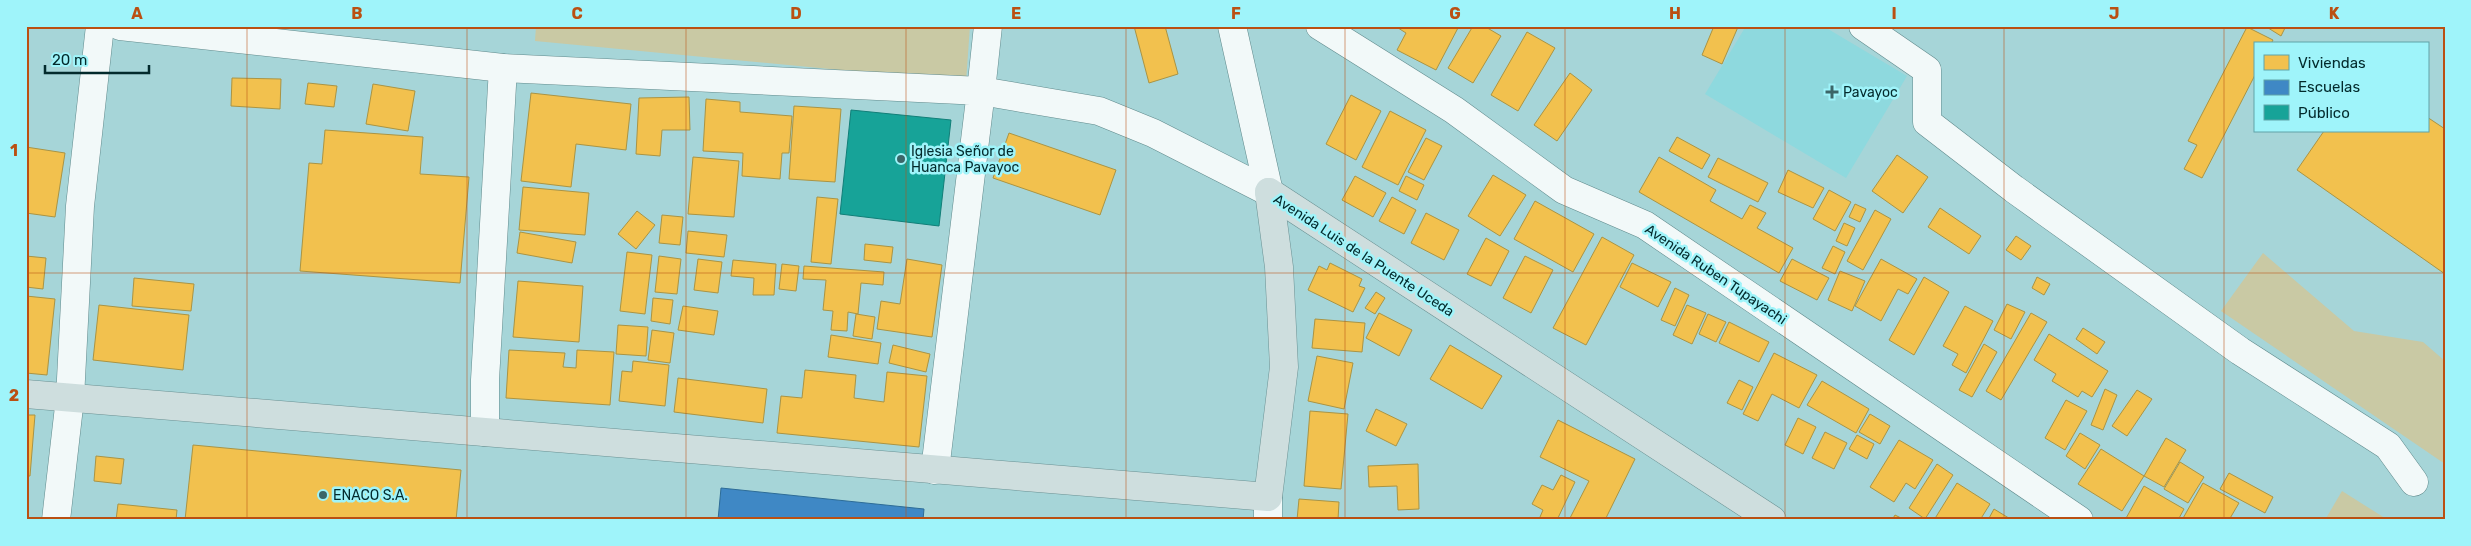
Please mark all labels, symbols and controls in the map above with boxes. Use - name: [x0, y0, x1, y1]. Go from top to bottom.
- text: A: [131, 4, 143, 23]
- text: B: [351, 4, 363, 23]
- text: C: [571, 4, 583, 23]
- text: D: [790, 4, 802, 23]
- text: E: [1011, 4, 1021, 23]
- text: F: [1231, 4, 1241, 23]
- text: G: [1449, 4, 1461, 23]
- text: H: [1669, 4, 1681, 23]
- text: I: [1891, 4, 1897, 23]
- text: J: [2109, 4, 2119, 23]
- text: K: [2329, 4, 2340, 23]
- scale bar: [45, 42, 149, 74]
- legend: [2254, 42, 2428, 132]
- text: 20 m: [52, 51, 87, 69]
- text: Viviendas: [2298, 54, 2366, 72]
- text: Escuelas: [2298, 78, 2360, 96]
- place label: Pavayoc: [1843, 84, 1898, 101]
- marker: Pavayoc: [1825, 85, 1839, 99]
- text: Público: [2298, 104, 2350, 122]
- text: 1: [10, 141, 18, 160]
- place label: Iglesia Señor de Huanca Pavayoc: [911, 143, 1020, 176]
- marker: Iglesia Señor de Huanca Pavayoc: [895, 153, 907, 165]
- street label: Avenida Luis de la Puente Uceda: [1270, 191, 1457, 320]
- street label: Avenida Ruben Tupayachi: [1642, 221, 1790, 328]
- text: 2: [9, 386, 19, 405]
- place label: ENACO S.A.: [333, 487, 408, 504]
- marker: ENACO S.A.: [317, 489, 329, 501]

